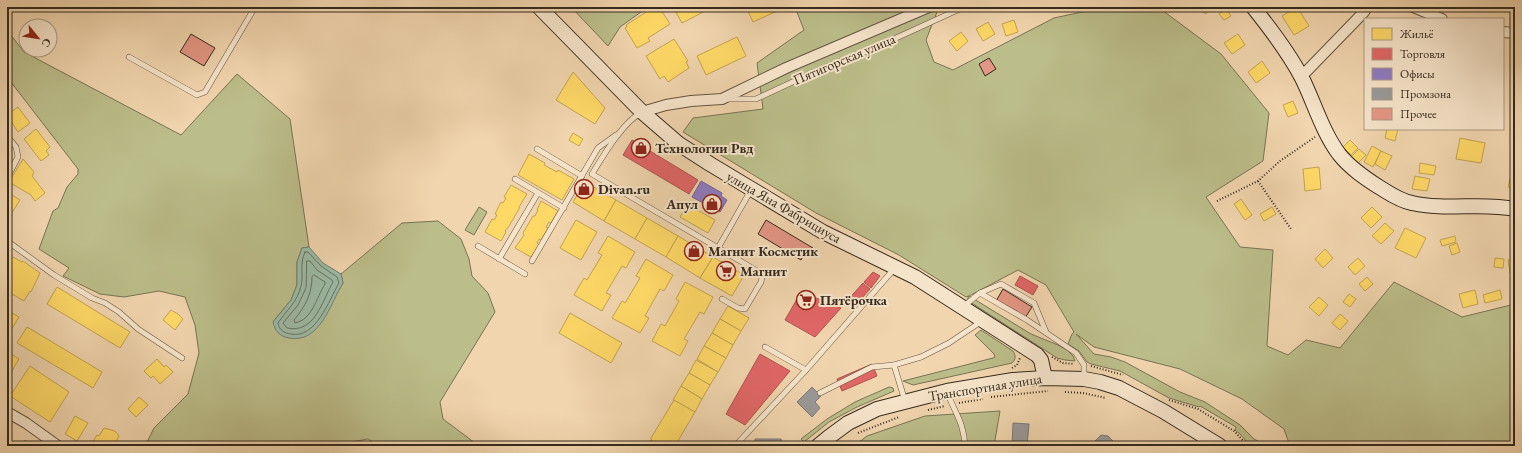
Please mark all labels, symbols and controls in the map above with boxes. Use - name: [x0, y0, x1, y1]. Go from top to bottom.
- north arrow: [18, 18, 58, 58]
- legend: [1364, 18, 1504, 130]
- text: Жильё: [1399, 26, 1434, 42]
- street label: Пятигорская улица: [790, 29, 898, 89]
- text: С: [39, 36, 55, 50]
- text: Торговля: [1400, 46, 1446, 62]
- text: Офисы: [1400, 66, 1435, 82]
- text: Промзона: [1400, 86, 1451, 102]
- text: Прочее: [1400, 106, 1437, 122]
- shop icon: Технологии Рвд: [630, 137, 652, 159]
- place label: Технологии Рвд: [655, 139, 754, 157]
- street label: улица Яна Фабрициуса: [723, 167, 845, 247]
- shop icon: Divan.ru: [573, 178, 595, 200]
- place label: Divan.ru: [598, 180, 651, 198]
- shop icon: Апул: [701, 193, 723, 215]
- place label: Апул: [665, 195, 698, 213]
- shop icon: Магнит Косметик: [683, 240, 705, 262]
- place label: Магнит Косметик: [708, 242, 818, 260]
- supermarket icon: Магнит: [715, 260, 737, 282]
- place label: Магнит: [740, 262, 788, 280]
- supermarket icon: Пятёрочка: [795, 289, 817, 311]
- place label: Пятёрочка: [820, 291, 888, 309]
- street label: Транспортная улица: [927, 369, 1044, 405]

